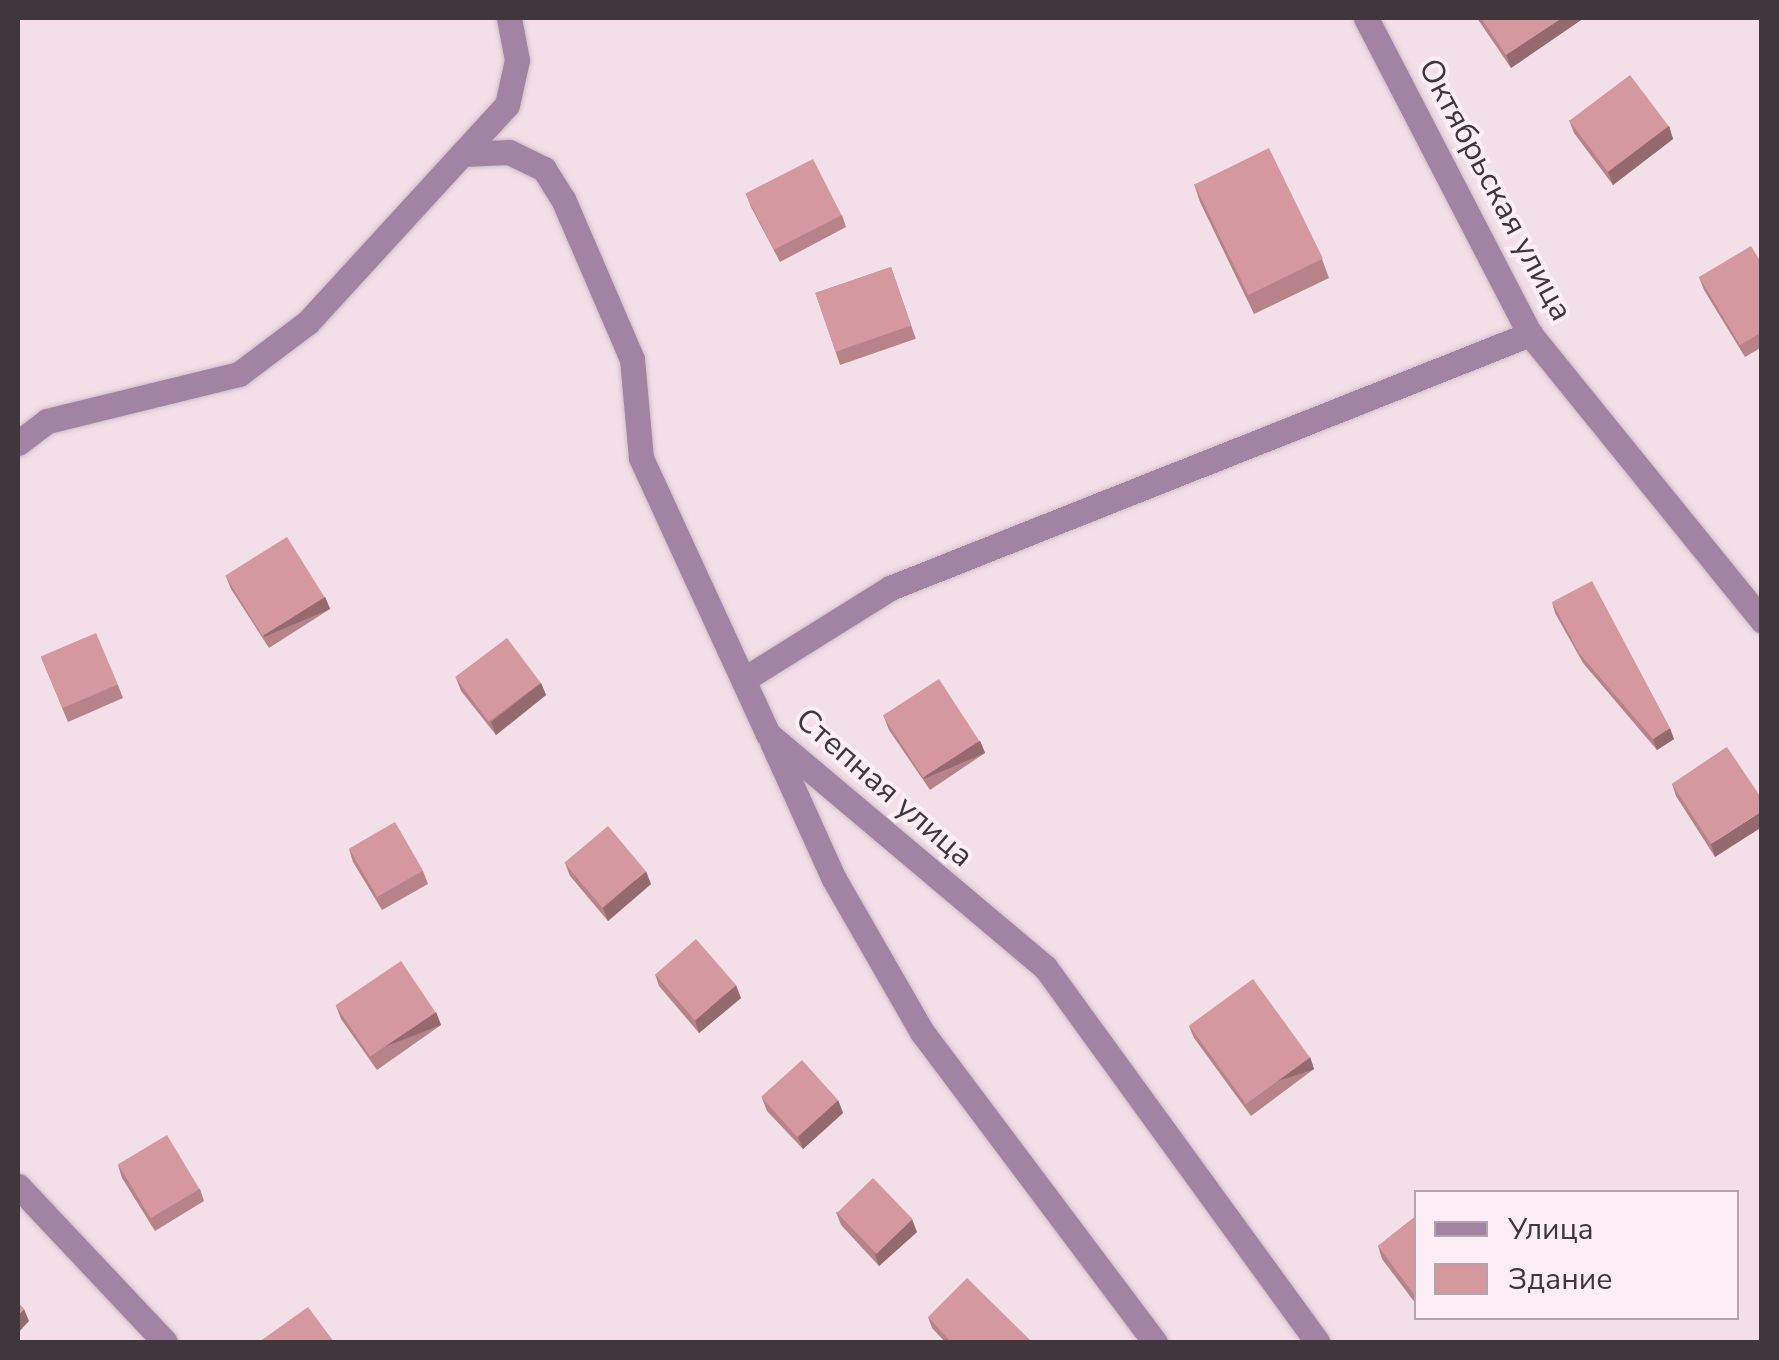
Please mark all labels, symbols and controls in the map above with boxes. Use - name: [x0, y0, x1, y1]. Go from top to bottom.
- street label: Октябрьская улица: [1410, 52, 1580, 328]
- street label: Степная улица: [787, 701, 981, 875]
- legend: [1414, 1190, 1739, 1320]
- text: Улица: [1508, 1209, 1594, 1250]
- text: Здание: [1508, 1259, 1613, 1300]

